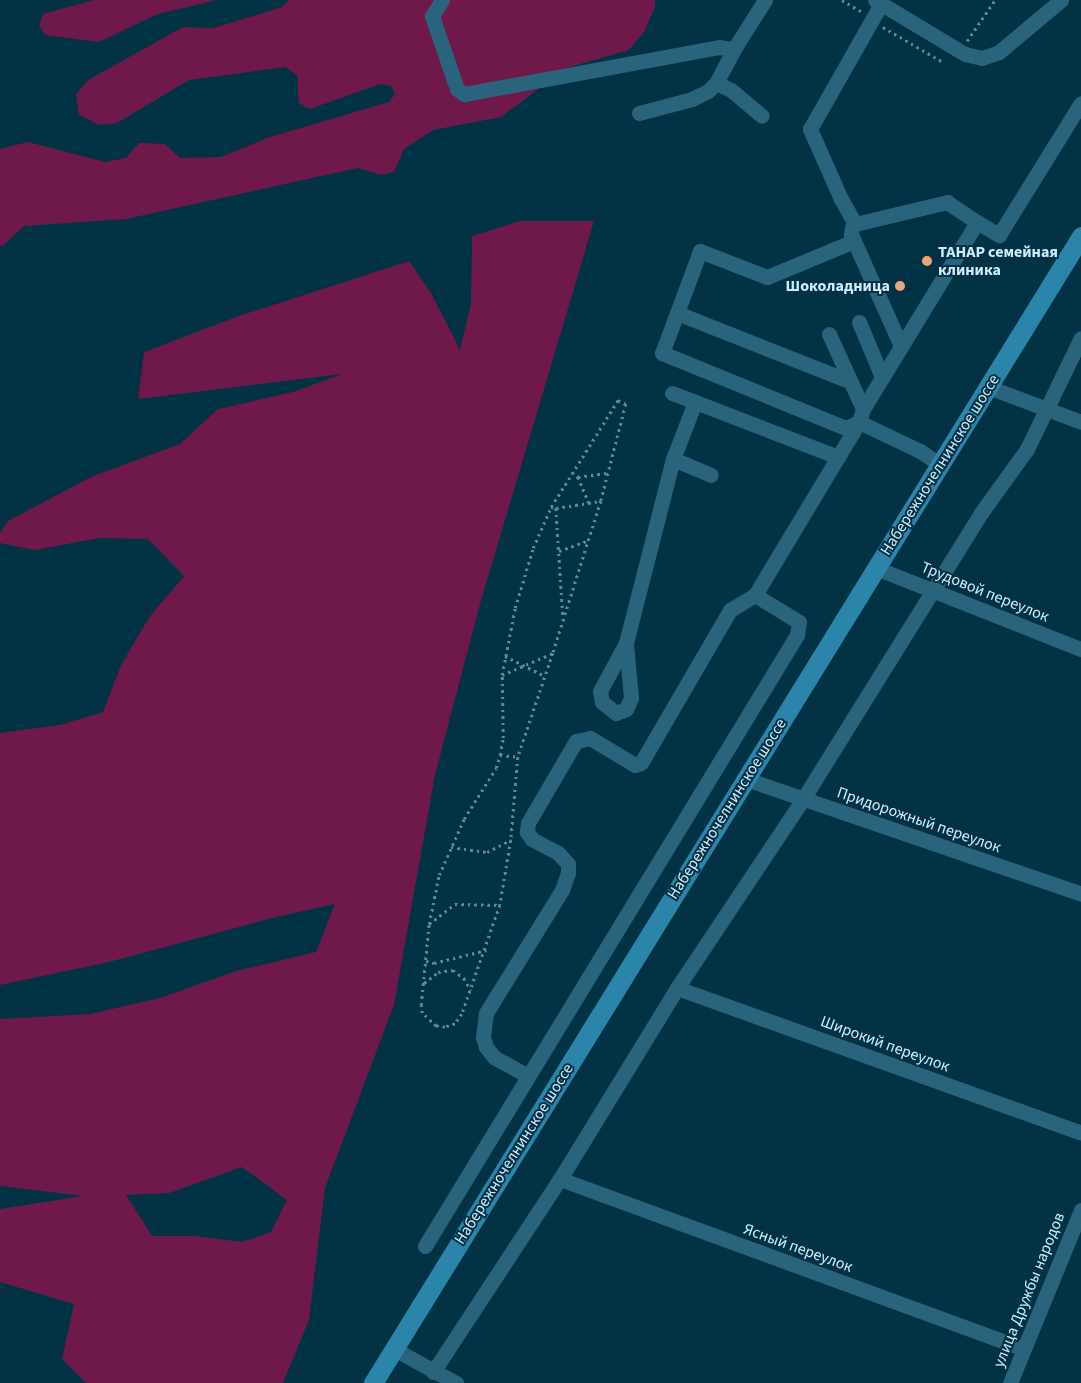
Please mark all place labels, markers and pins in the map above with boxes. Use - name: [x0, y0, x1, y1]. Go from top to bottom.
- place label: ТАНАР семейная клиника: [938, 242, 1058, 280]
- marker: ТАНАР семейная клиника: [920, 254, 934, 268]
- place label: Шоколадница: [786, 276, 890, 296]
- marker: Шоколадница: [894, 280, 906, 292]

